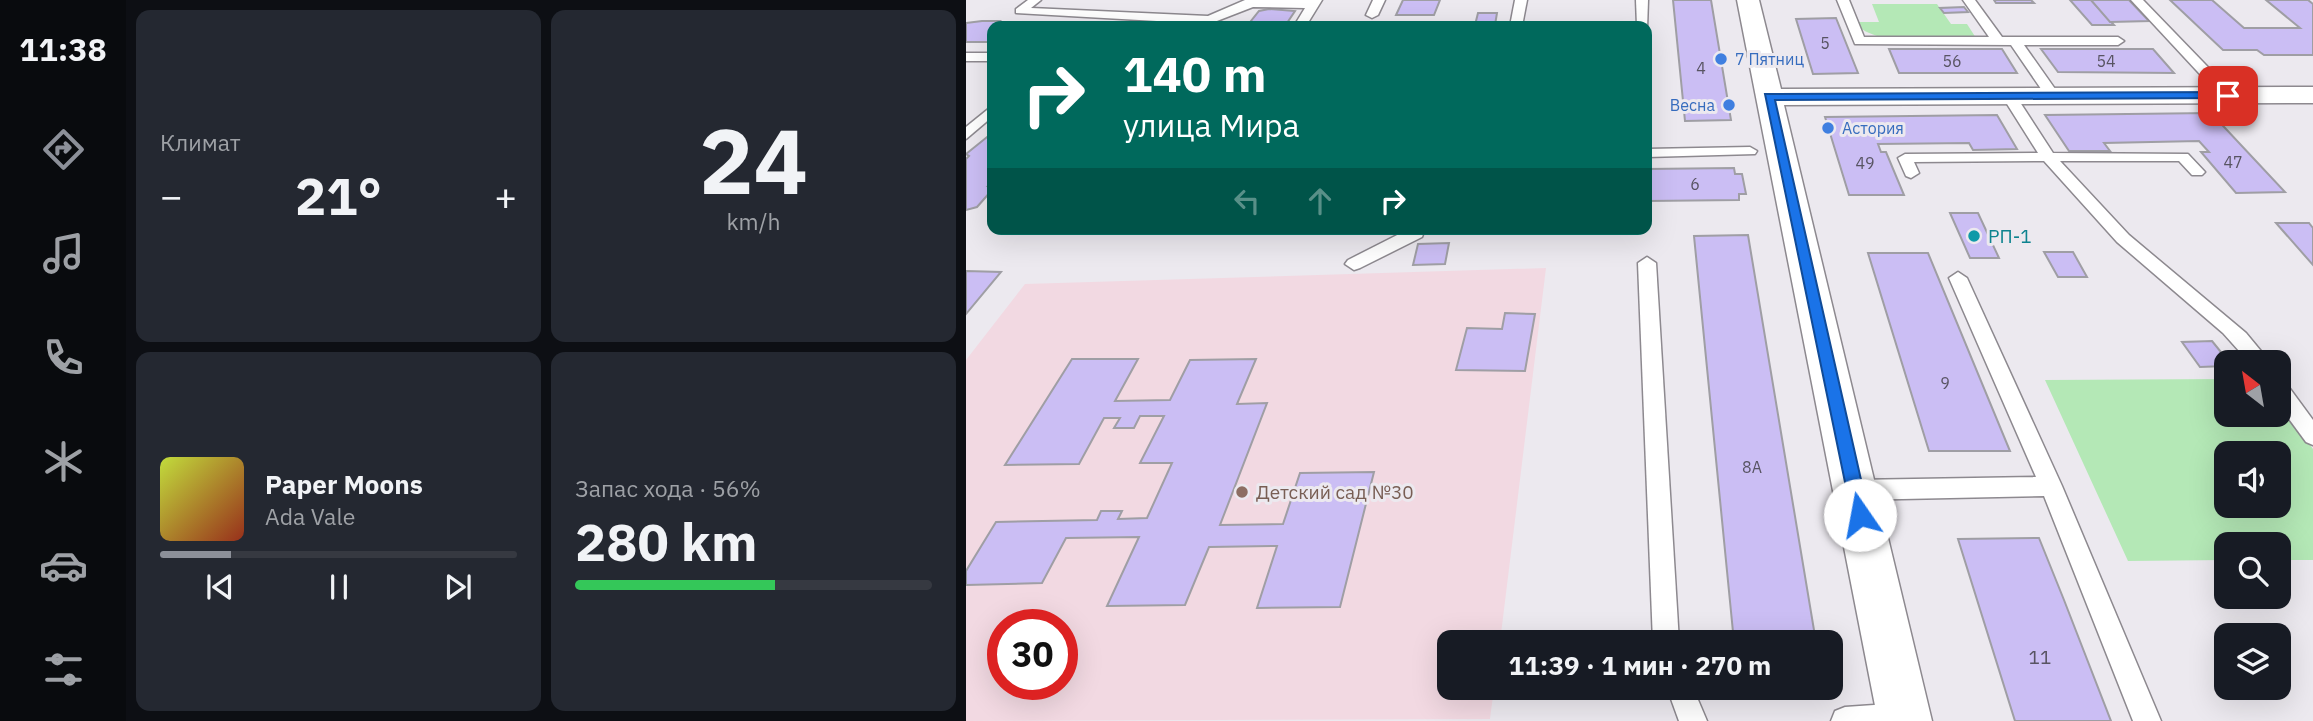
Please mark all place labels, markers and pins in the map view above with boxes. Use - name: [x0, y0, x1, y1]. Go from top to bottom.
- place label: 7 Пятниц: [1735, 49, 1804, 69]
- marker: 7 Пятниц: [1713, 51, 1729, 67]
- pin: [2198, 66, 2258, 126]
- place label: Весна: [1670, 95, 1715, 115]
- marker: Весна: [1721, 97, 1737, 113]
- place label: Астория: [1842, 118, 1904, 138]
- marker: Астория: [1820, 120, 1836, 136]
- place label: РП-1: [1988, 224, 2032, 248]
- marker: РП-1: [1966, 228, 1982, 244]
- place label: Детский сад №30: [1256, 480, 1414, 504]
- marker: Детский сад №30: [1234, 484, 1250, 500]

